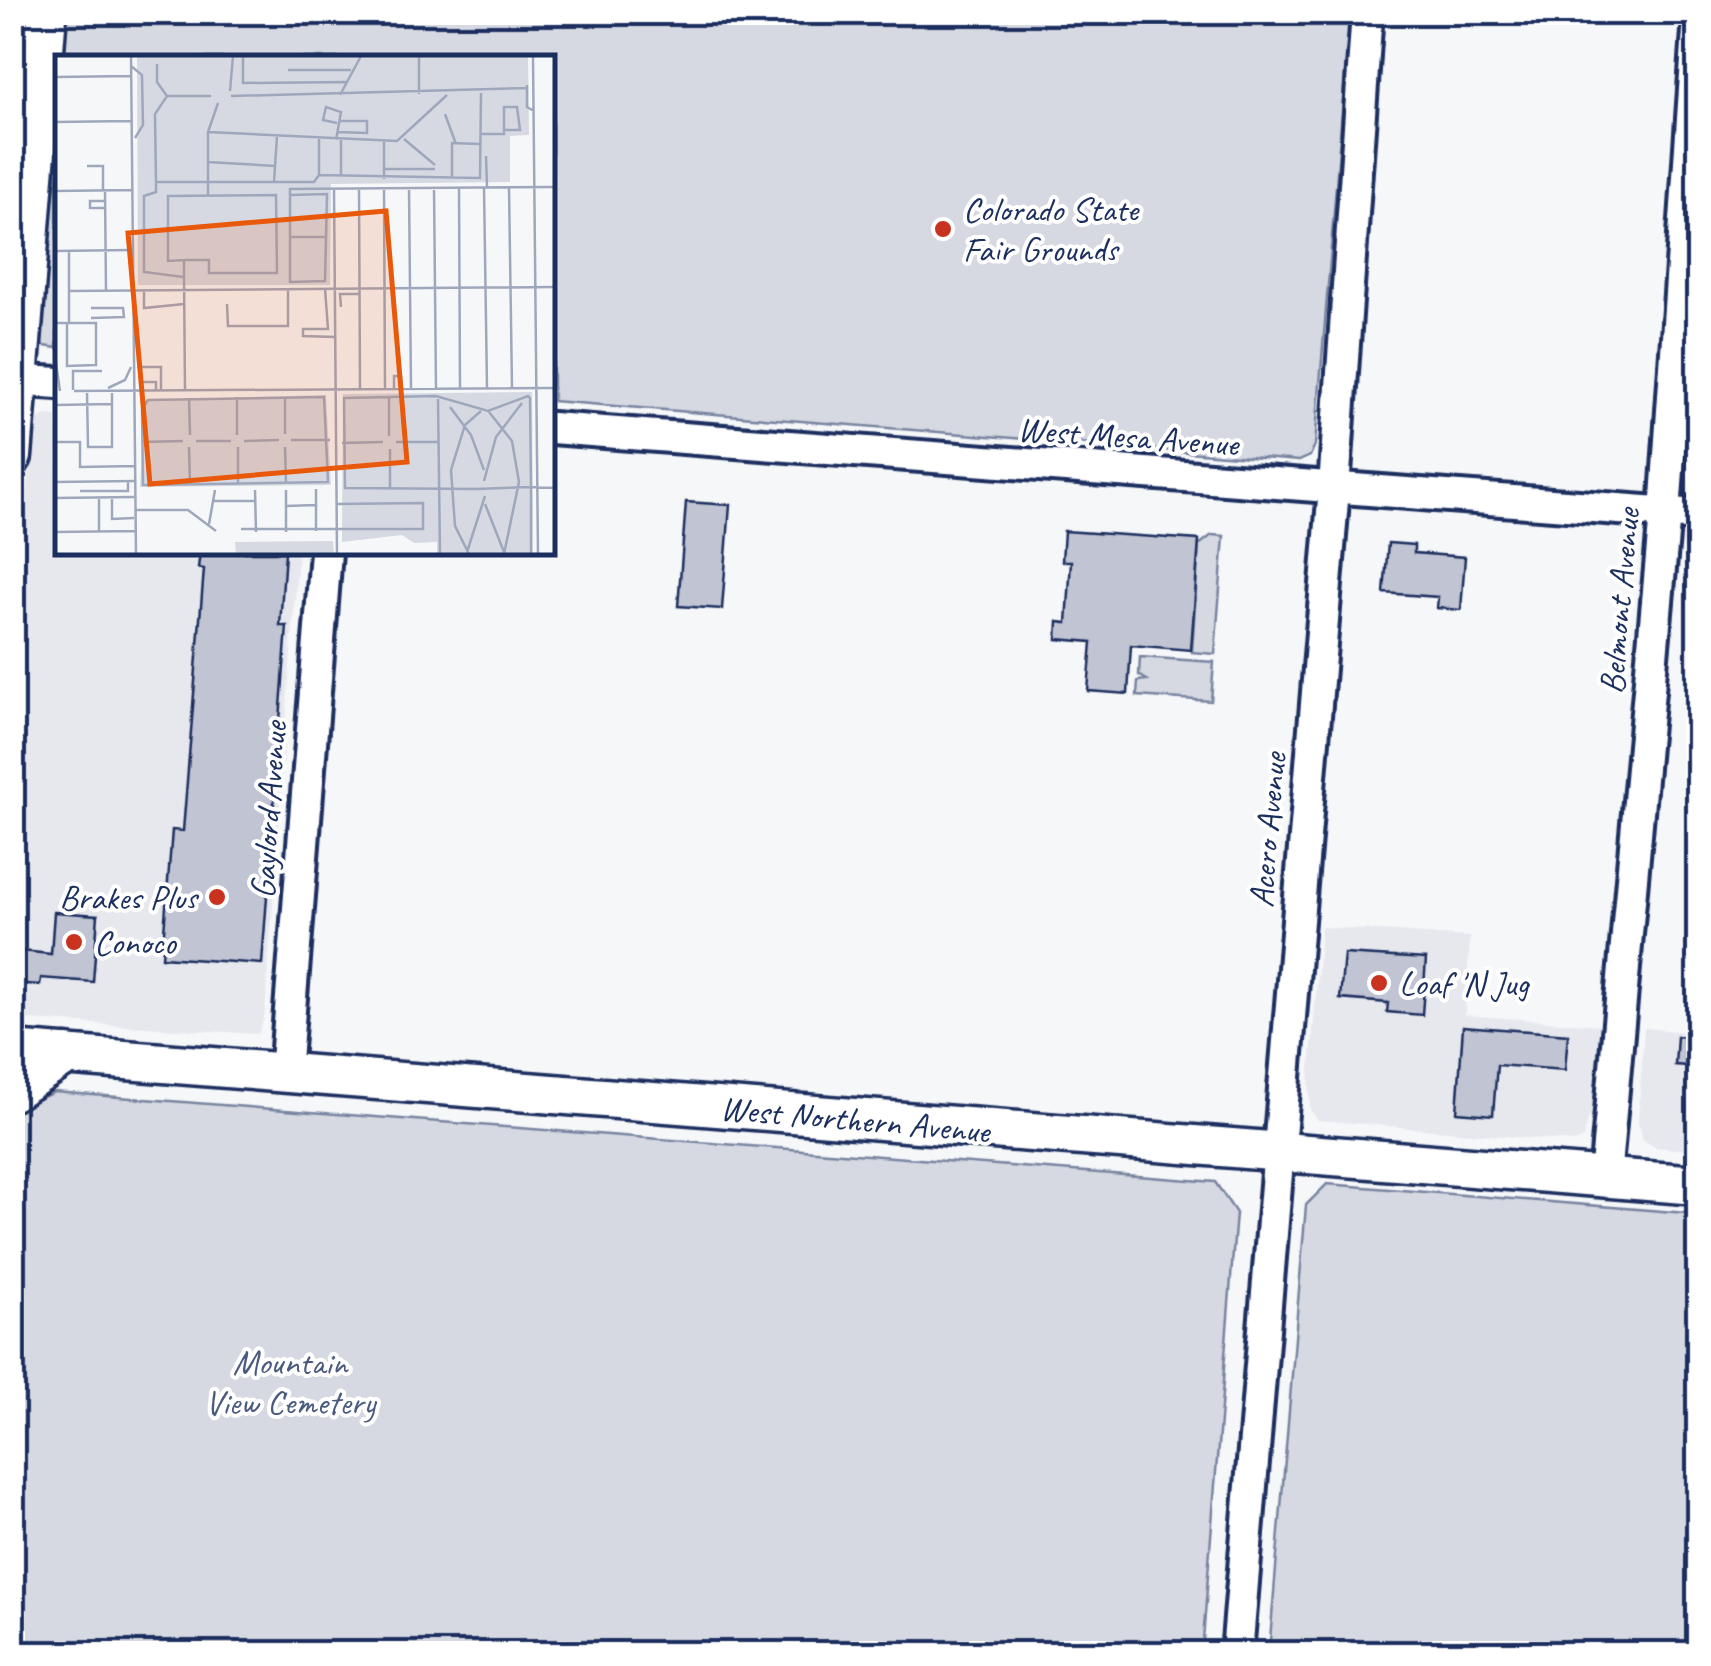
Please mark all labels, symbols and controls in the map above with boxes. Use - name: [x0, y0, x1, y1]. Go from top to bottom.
- inset map: [55, 55, 555, 555]
- place label: Colorado State Fair Grounds: [963, 187, 1141, 272]
- marker: Colorado State Fair Grounds: [932, 218, 954, 240]
- street label: West Mesa Avenue: [1016, 406, 1242, 467]
- street label: Belmont Avenue: [1589, 504, 1650, 696]
- street label: Gaylord Avenue: [240, 717, 297, 900]
- street label: Acero Avenue: [1238, 748, 1297, 909]
- place label: Brakes Plus: [59, 875, 200, 920]
- marker: Brakes Plus: [206, 886, 228, 908]
- place label: Conoco: [94, 920, 177, 965]
- marker: Conoco: [63, 931, 85, 953]
- place label: Loaf 'N Jug: [1399, 961, 1530, 1006]
- marker: Loaf 'N Jug: [1368, 972, 1390, 994]
- street label: West Northern Avenue: [719, 1085, 994, 1154]
- park label: Mountain View Cemetery: [205, 1340, 377, 1425]

